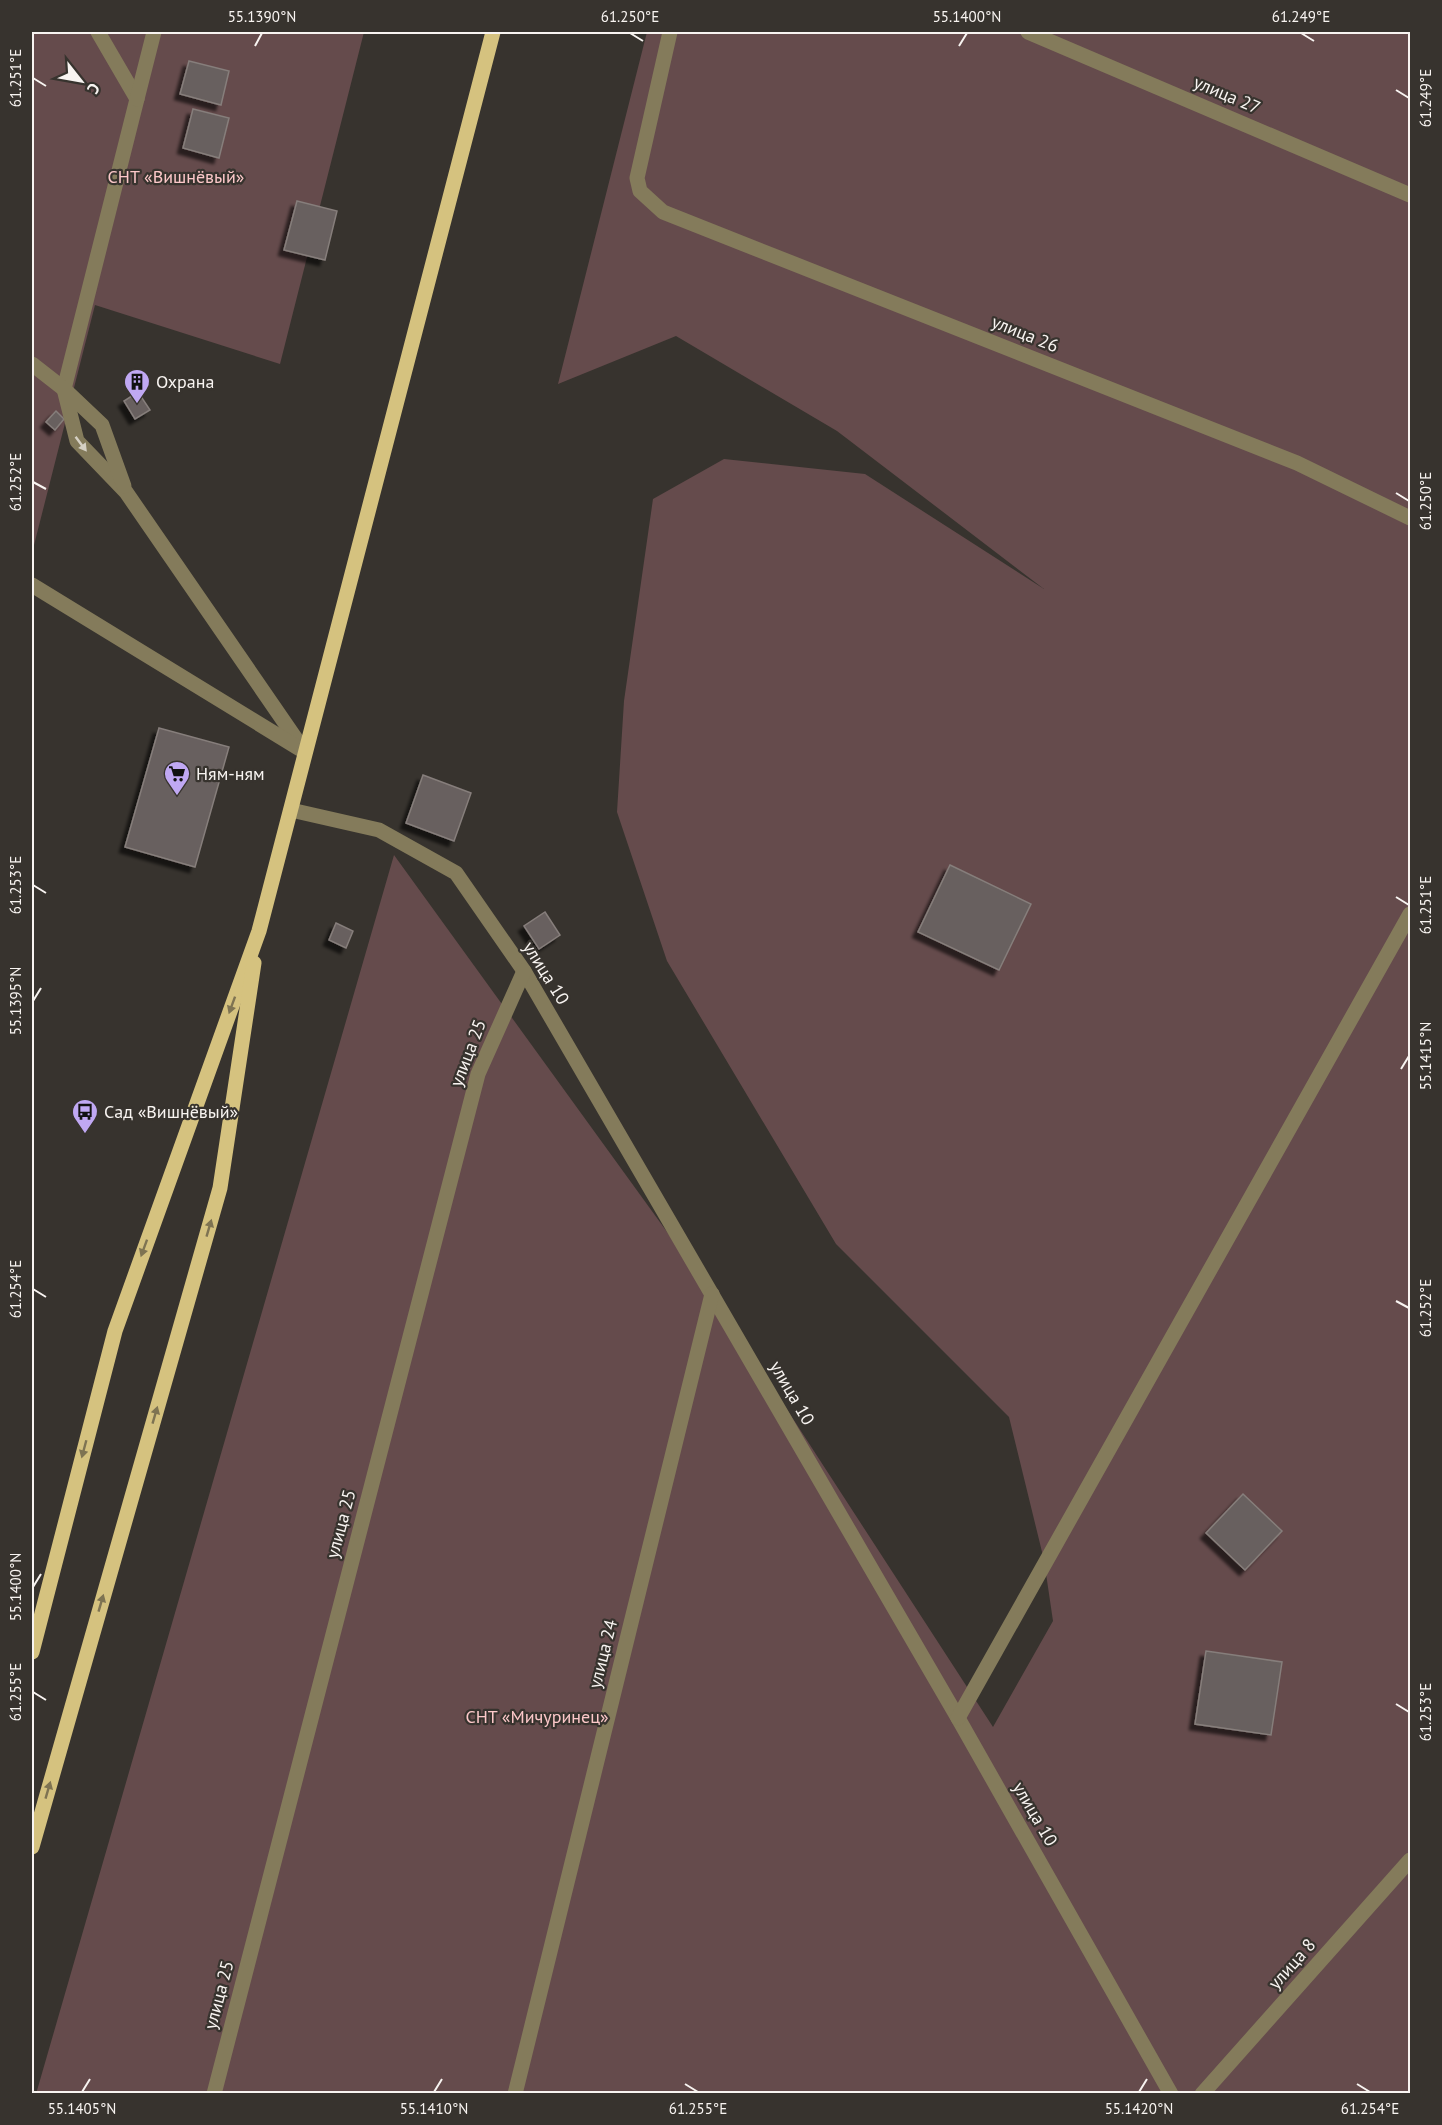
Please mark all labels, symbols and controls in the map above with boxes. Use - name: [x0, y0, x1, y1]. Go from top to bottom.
- text: 55.1390°N: [228, 7, 296, 26]
- text: 61.250°E: [601, 7, 659, 26]
- text: 55.1400°N: [933, 7, 1001, 26]
- text: 61.249°E: [1272, 7, 1330, 26]
- text: 61.251°E: [6, 49, 25, 107]
- north arrow: [51, 51, 111, 111]
- text: 61.249°E: [1416, 69, 1435, 127]
- street label: улица 27: [1190, 70, 1264, 119]
- text: С: [83, 80, 105, 98]
- park label: СНТ «Вишнёвый»: [108, 165, 244, 188]
- street label: улица 26: [988, 310, 1062, 357]
- building icon: Охрана: [122, 367, 152, 405]
- place label: Охрана: [156, 370, 214, 393]
- one-way arrow: [75, 436, 88, 452]
- text: 61.252°E: [6, 453, 25, 511]
- text: 61.250°E: [1416, 472, 1435, 530]
- supermarket icon: Ням-ням: [162, 759, 192, 797]
- place label: Ням-ням: [196, 762, 265, 785]
- text: 61.253°E: [6, 856, 25, 914]
- text: 61.251°E: [1416, 876, 1435, 934]
- street label: улица 10: [518, 937, 575, 1009]
- text: 55.1395°N: [6, 967, 25, 1035]
- one-way arrow: [227, 997, 237, 1015]
- street label: улица 25: [444, 1016, 491, 1090]
- text: 55.1415°N: [1416, 1022, 1435, 1090]
- bus stop icon: Сад «Вишнёвый»: [70, 1097, 100, 1135]
- place label: Сад «Вишнёвый»: [104, 1100, 238, 1123]
- one-way arrow: [205, 1219, 214, 1237]
- one-way arrow: [139, 1239, 149, 1257]
- text: 61.254°E: [6, 1260, 25, 1318]
- text: 61.252°E: [1416, 1279, 1435, 1337]
- street label: улица 10: [765, 1357, 820, 1429]
- one-way arrow: [151, 1406, 160, 1424]
- one-way arrow: [79, 1440, 88, 1458]
- street label: улица 25: [320, 1487, 361, 1561]
- text: 55.1400°N: [6, 1553, 25, 1621]
- one-way arrow: [97, 1594, 106, 1612]
- street label: улица 24: [583, 1617, 622, 1691]
- text: 61.255°E: [6, 1663, 25, 1721]
- text: 61.253°E: [1416, 1683, 1435, 1741]
- park label: СНТ «Мичуринец»: [465, 1705, 609, 1728]
- street label: улица 10: [1008, 1778, 1063, 1850]
- one-way arrow: [44, 1781, 53, 1799]
- street label: улица 8: [1263, 1934, 1320, 1994]
- street label: улица 25: [198, 1958, 239, 2032]
- text: 55.1405°N: [48, 2099, 116, 2118]
- text: 55.1410°N: [400, 2099, 468, 2118]
- text: 61.255°E: [669, 2099, 727, 2118]
- text: 55.1420°N: [1105, 2099, 1173, 2118]
- text: 61.254°E: [1341, 2099, 1399, 2118]

